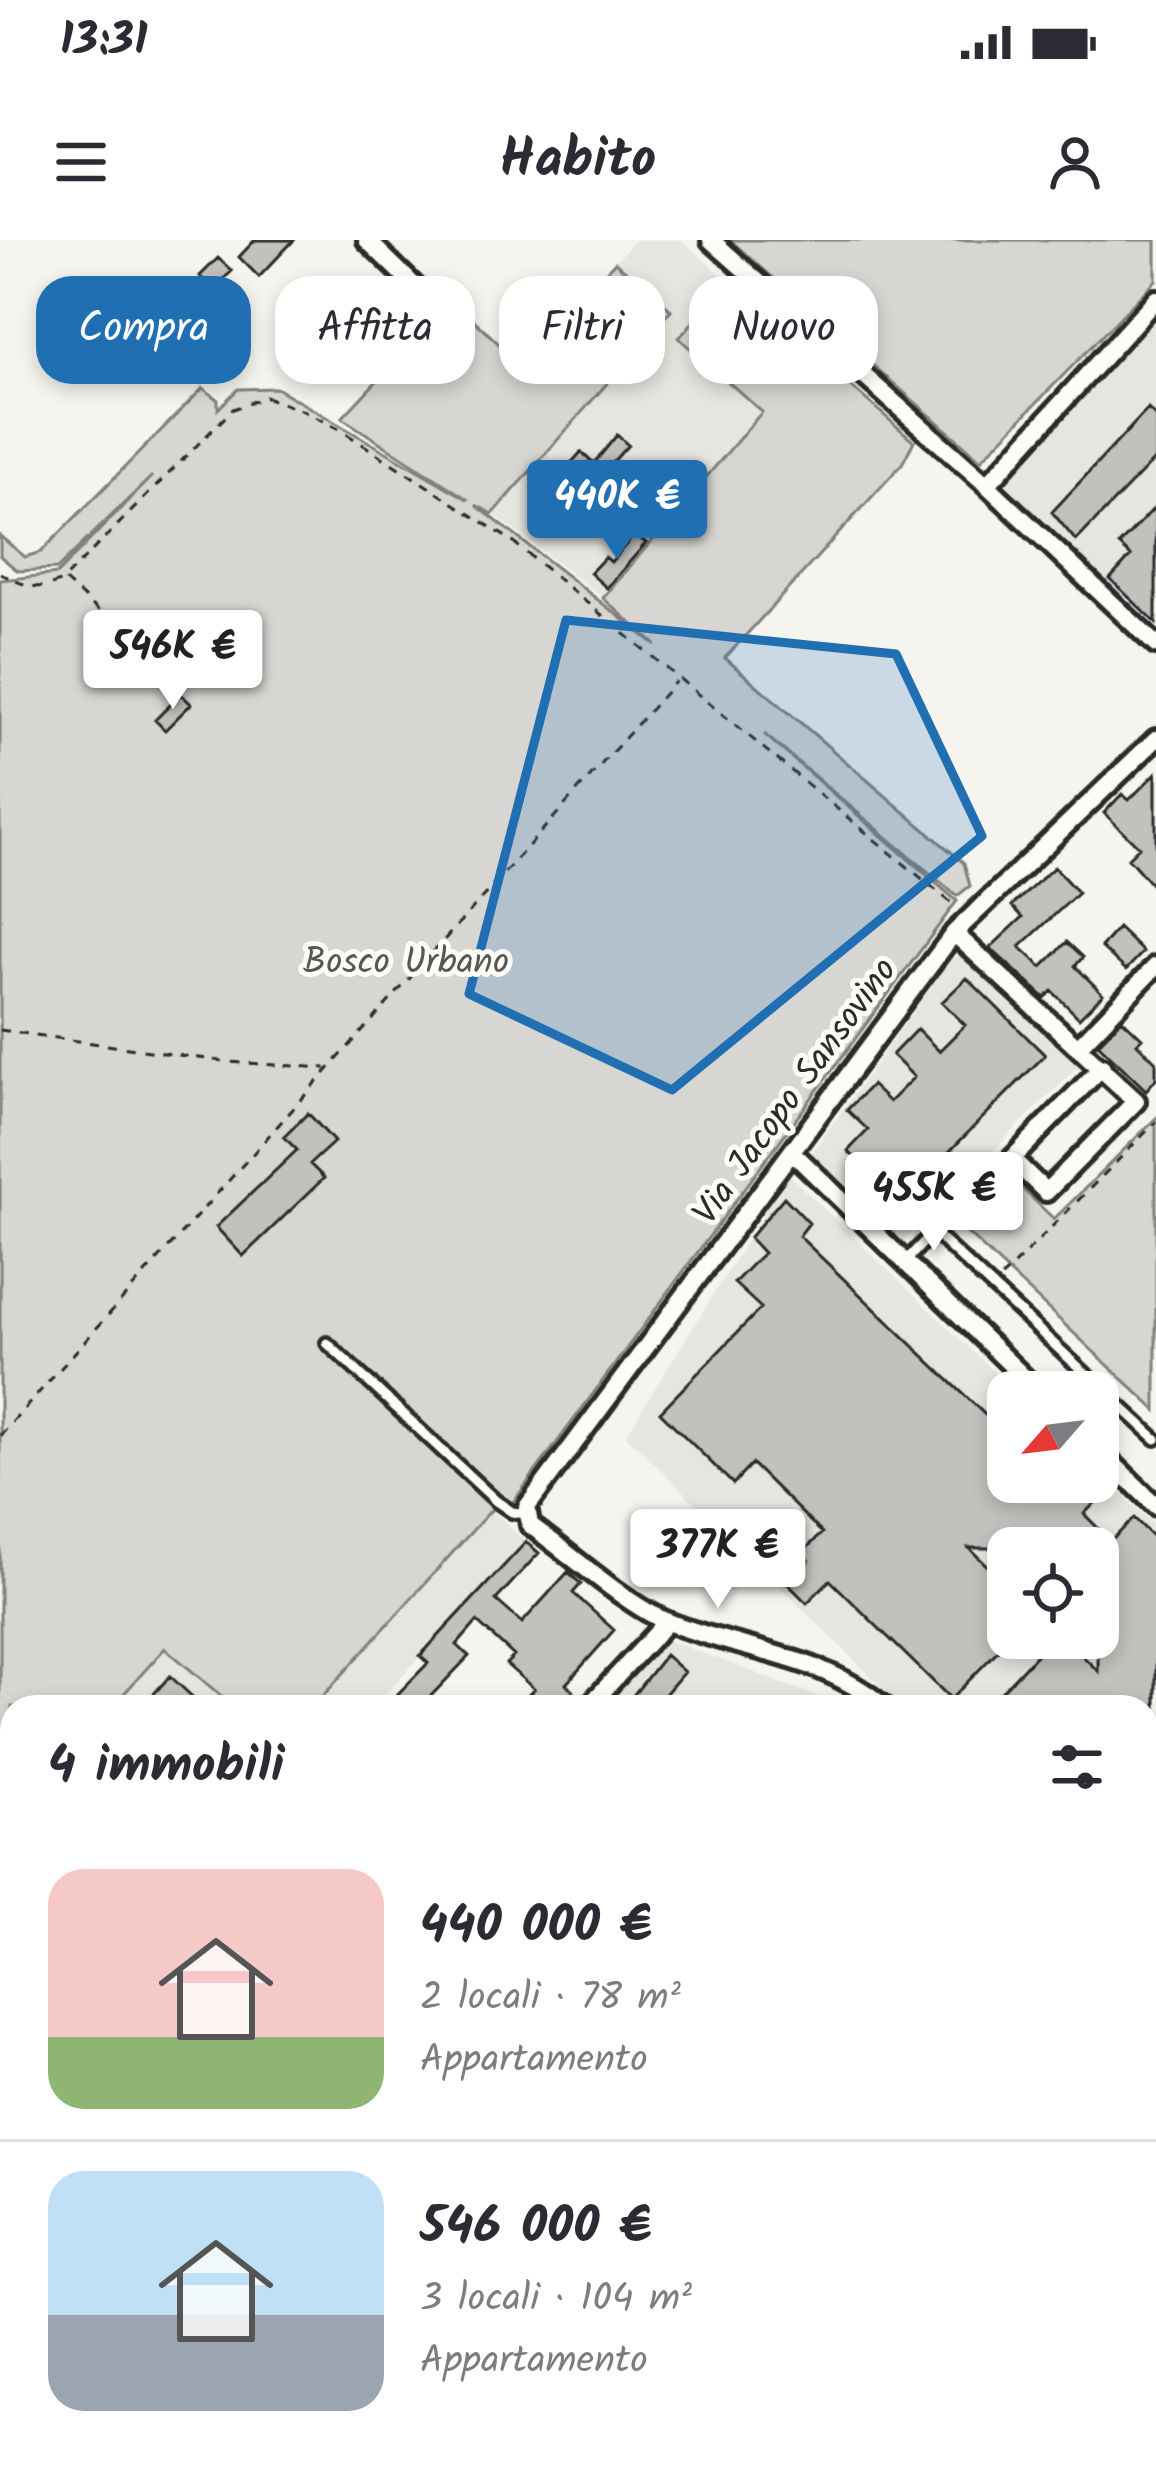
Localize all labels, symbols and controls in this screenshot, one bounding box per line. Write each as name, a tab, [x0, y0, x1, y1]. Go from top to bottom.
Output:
text: 13:31	[60, 6, 147, 78]
text: Habito	[500, 119, 656, 205]
icon: menu	[48, 129, 114, 195]
icon: person	[1042, 129, 1108, 195]
chip: Compra	[36, 276, 251, 384]
chip: Affitta	[275, 276, 475, 384]
chip: Filtri	[499, 276, 665, 384]
chip: Nuovo	[689, 276, 878, 384]
pin: 440K €	[519, 460, 715, 562]
text: 440K €	[554, 468, 680, 530]
pin: 546K €	[75, 610, 271, 712]
text: 546K €	[110, 618, 236, 680]
park label: Bosco Urbano	[303, 935, 509, 992]
street label: Via Jacopo Sansovino	[679, 946, 913, 1238]
pin: 455K €	[836, 1152, 1032, 1254]
text: 455K €	[872, 1160, 996, 1222]
north arrow	[987, 1371, 1119, 1503]
map controls	[987, 1371, 1119, 1659]
pin: 377K €	[620, 1509, 816, 1611]
text: 377K €	[657, 1517, 779, 1579]
button: locate	[987, 1527, 1119, 1659]
text: 4 immobili	[48, 1727, 285, 1808]
icon: filters	[1044, 1734, 1110, 1800]
text: 440 000 €	[420, 1887, 652, 1968]
icon: home	[144, 1917, 288, 2061]
text: 2 locali · 78 m²	[420, 1968, 681, 2030]
text: Appartamento	[420, 2030, 648, 2092]
text: 546 000 €	[420, 2188, 651, 2269]
icon: home	[144, 2219, 288, 2363]
text: 3 locali · 104 m²	[420, 2269, 692, 2331]
text: Appartamento	[420, 2331, 648, 2393]

